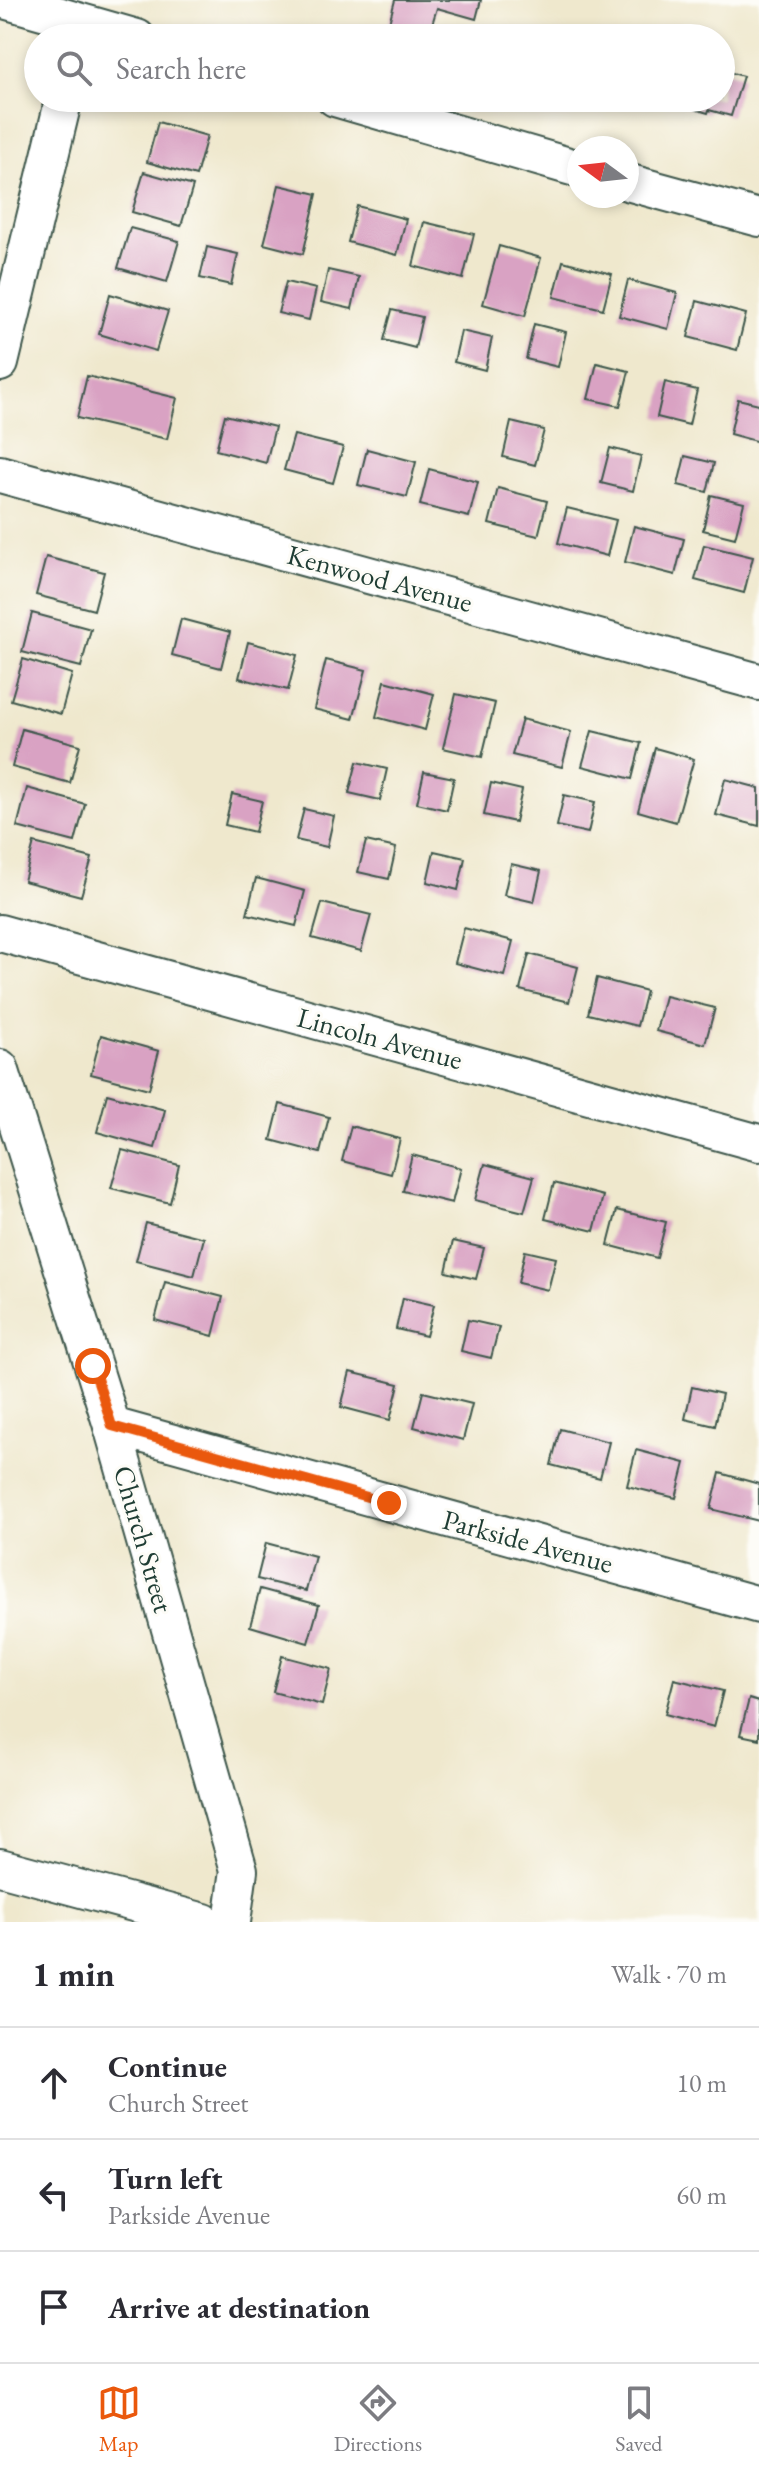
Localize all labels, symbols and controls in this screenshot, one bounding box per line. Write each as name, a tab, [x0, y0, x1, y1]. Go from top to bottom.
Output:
search box	[24, 24, 735, 112]
icon: search	[52, 46, 96, 90]
text: Search here	[116, 49, 246, 88]
north arrow	[567, 136, 639, 208]
street label: Kenwood Avenue	[283, 536, 477, 620]
street label: Lincoln Avenue	[293, 999, 467, 1077]
route start	[75, 1348, 111, 1384]
street label: Church Street	[106, 1461, 182, 1617]
route end	[371, 1485, 407, 1521]
street label: Parkside Avenue	[439, 1501, 617, 1581]
text: 1 min	[32, 1952, 115, 1996]
text: Walk · 70 m	[611, 1957, 727, 1991]
text: Continue	[108, 2047, 227, 2086]
icon: ahead	[32, 2061, 76, 2105]
text: 10 m	[677, 2066, 727, 2100]
text: Church Street	[108, 2086, 249, 2120]
text: Turn left	[108, 2159, 222, 2198]
icon: left	[32, 2173, 76, 2217]
text: 60 m	[677, 2178, 727, 2212]
text: Parkside Avenue	[108, 2198, 270, 2232]
icon: arrive	[32, 2285, 76, 2329]
text: Arrive at destination	[108, 2288, 370, 2327]
tab: Map	[97, 2381, 141, 2458]
tab: Directions	[334, 2381, 422, 2458]
tab: Saved	[615, 2381, 662, 2458]

